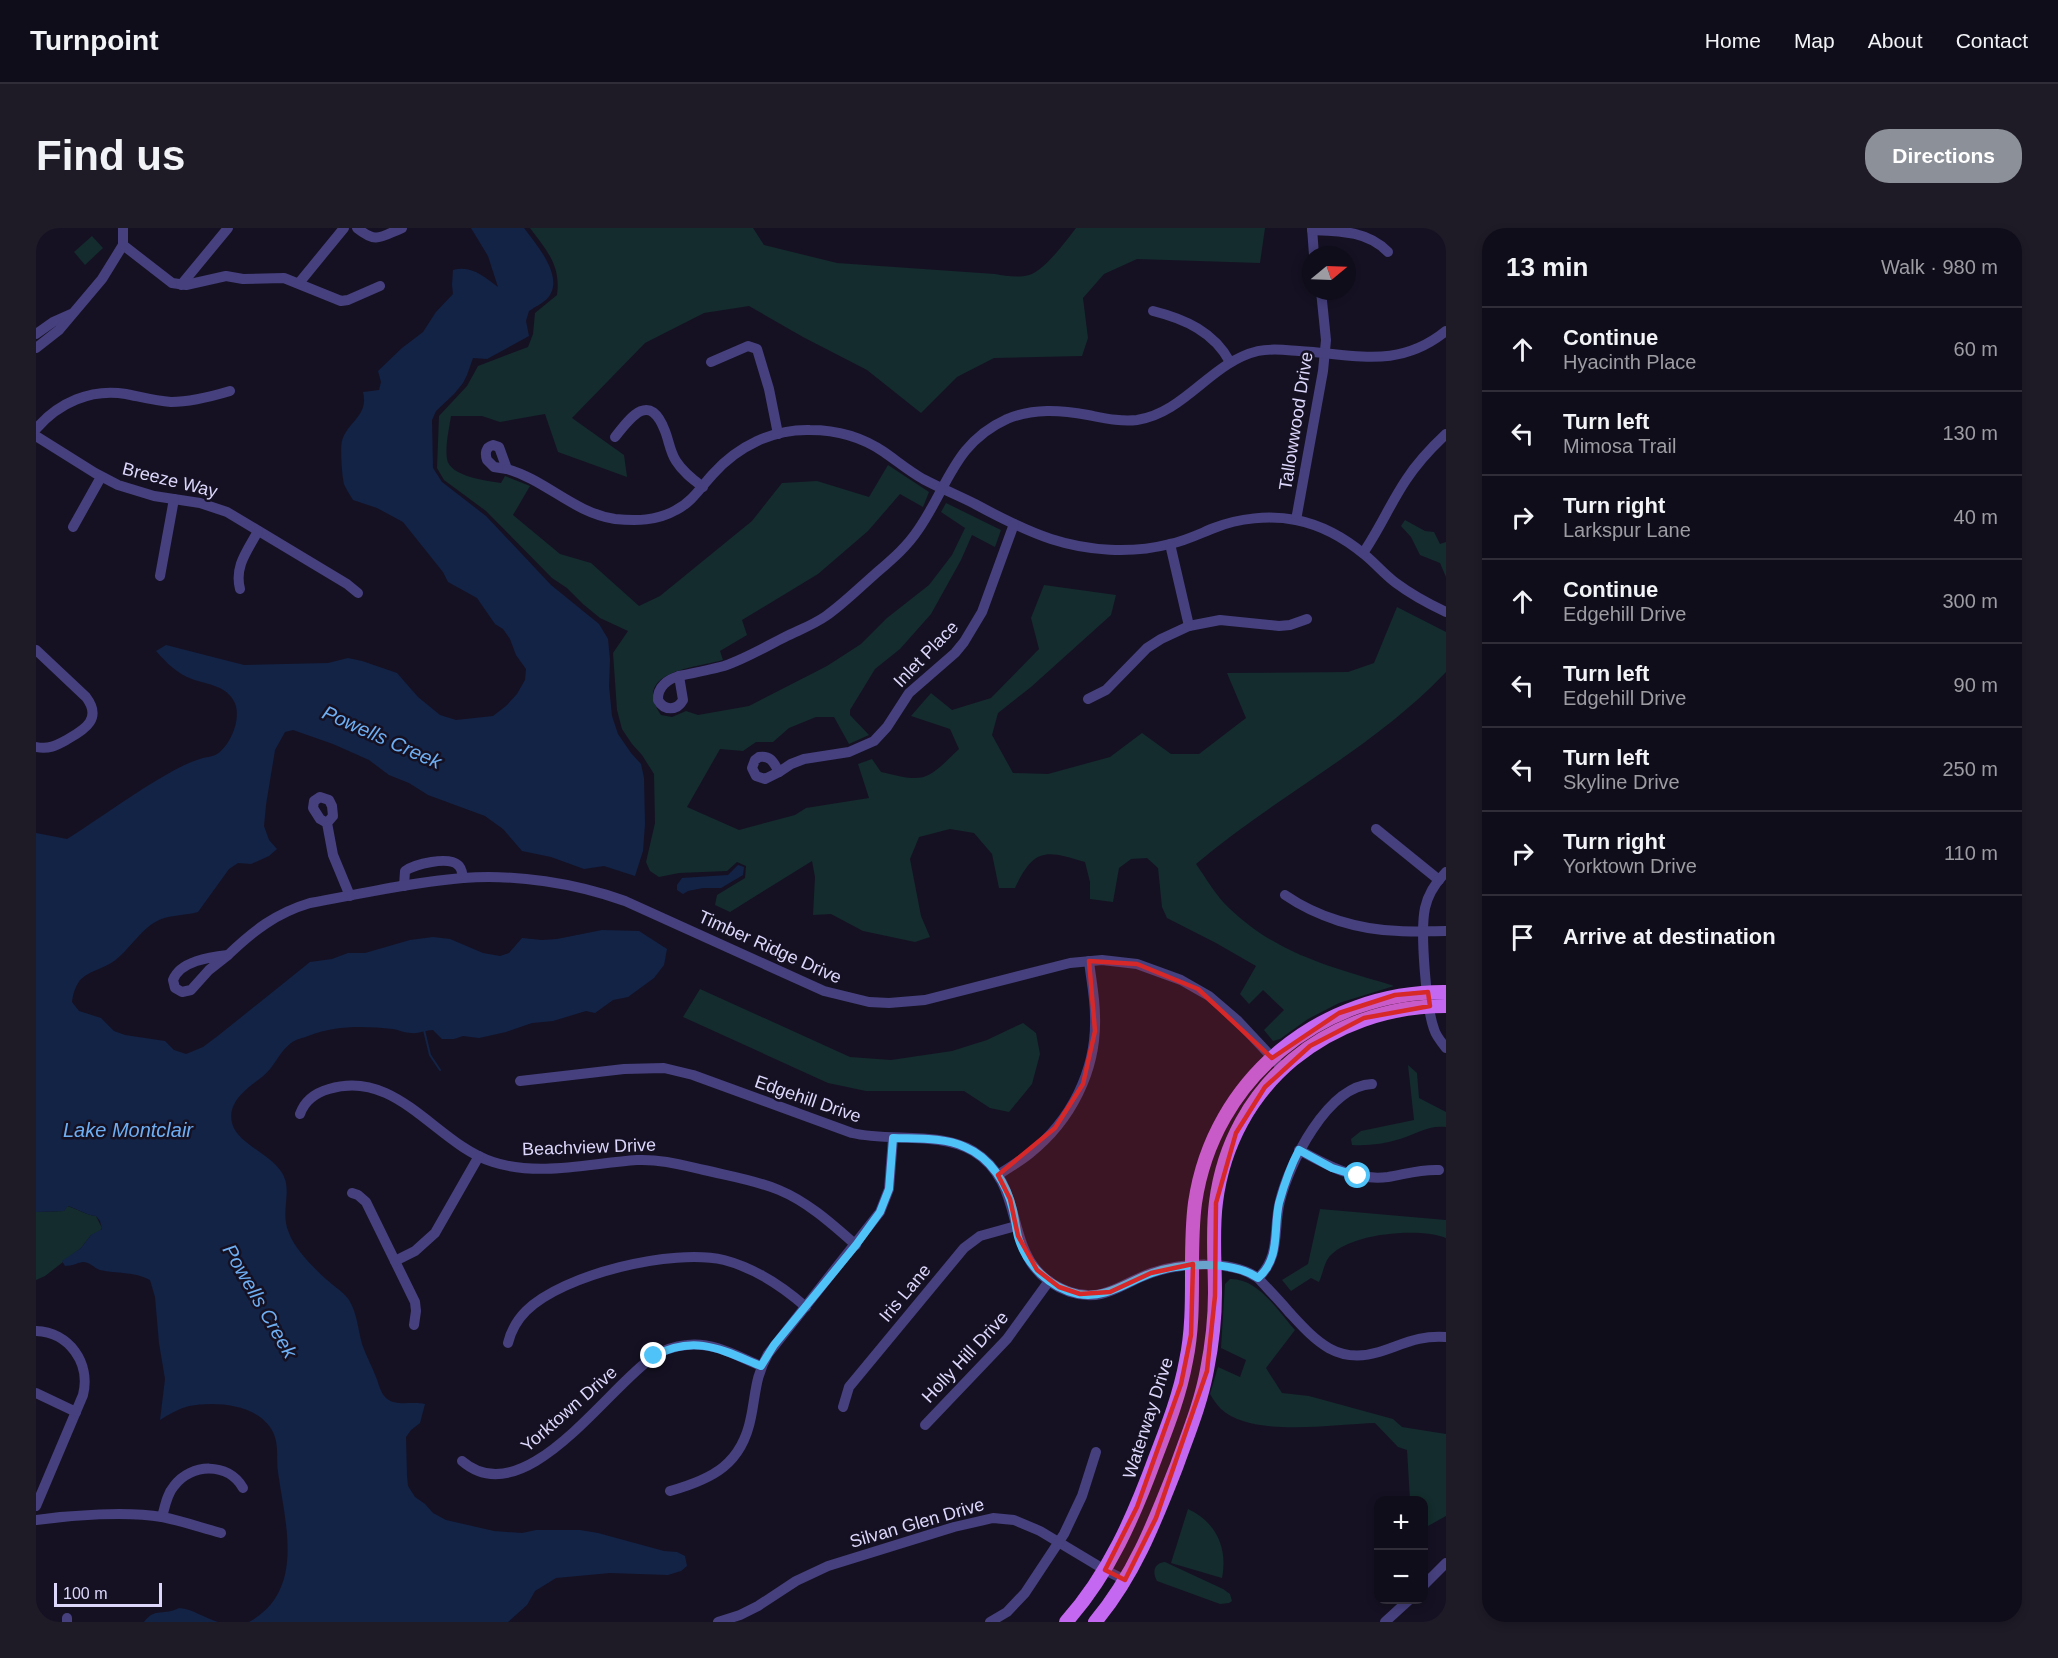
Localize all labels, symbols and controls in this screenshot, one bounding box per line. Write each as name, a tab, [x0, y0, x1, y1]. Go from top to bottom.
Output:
text: Turnpoint	[30, 25, 159, 56]
text: Home	[1705, 29, 1761, 52]
text: Map	[1794, 29, 1835, 52]
text: About	[1868, 29, 1923, 52]
text: Contact	[1956, 29, 2028, 52]
button: Directions	[1865, 129, 2022, 183]
text: Find us	[36, 132, 185, 179]
north arrow	[1302, 246, 1356, 300]
text: 13 min	[1506, 252, 1588, 282]
text: Walk · 980 m	[1881, 256, 1998, 278]
text: Continue	[1563, 325, 1658, 350]
icon: ahead	[1506, 333, 1539, 366]
text: 60 m	[1954, 338, 1998, 360]
street label: Tallowwood Drive	[1275, 350, 1317, 492]
text: Hyacinth Place	[1563, 351, 1696, 373]
text: Turn left	[1563, 409, 1649, 434]
icon: left	[1506, 417, 1539, 450]
text: 130 m	[1942, 422, 1998, 444]
text: Mimosa Trail	[1563, 435, 1676, 457]
street label: Breeze Way	[120, 459, 220, 501]
text: Turn right	[1563, 493, 1665, 518]
icon: right	[1506, 501, 1539, 534]
text: 40 m	[1954, 506, 1998, 528]
text: Larkspur Lane	[1563, 519, 1691, 541]
text: Continue	[1563, 577, 1658, 602]
icon: ahead	[1506, 585, 1539, 618]
text: 300 m	[1942, 590, 1998, 612]
text: Edgehill Drive	[1563, 603, 1686, 625]
street label: Inlet Place	[890, 617, 962, 691]
text: Turn left	[1563, 661, 1649, 686]
icon: left	[1506, 669, 1539, 702]
text: 90 m	[1954, 674, 1998, 696]
text: Edgehill Drive	[1563, 687, 1686, 709]
water label: Powells Creek	[319, 701, 446, 773]
text: Turn left	[1563, 745, 1649, 770]
icon: left	[1506, 753, 1539, 786]
text: 250 m	[1942, 758, 1998, 780]
text: Skyline Drive	[1563, 771, 1680, 793]
text: Turn right	[1563, 829, 1665, 854]
icon: right	[1506, 837, 1539, 870]
text: 110 m	[1944, 842, 1998, 864]
text: Yorktown Drive	[1563, 855, 1697, 877]
street label: Timber Ridge Drive	[695, 906, 845, 988]
icon: arrive	[1506, 921, 1539, 954]
text: Arrive at destination	[1563, 924, 1776, 949]
street label: Edgehill Drive	[752, 1071, 864, 1127]
water label: Lake Montclair	[63, 1119, 194, 1141]
street label: Beachview Drive	[522, 1135, 656, 1159]
route start	[1344, 1162, 1370, 1188]
water label: Powells Creek	[219, 1240, 302, 1363]
street label: Iris Lane	[875, 1260, 935, 1326]
street label: Holly Hill Drive	[918, 1307, 1012, 1407]
route end	[640, 1342, 666, 1368]
street label: Waterway Drive	[1119, 1355, 1177, 1481]
street label: Yorktown Drive	[517, 1362, 621, 1456]
street label: Silvan Glen Drive	[847, 1494, 987, 1552]
map controls	[1374, 1496, 1428, 1604]
button: +	[1374, 1496, 1428, 1550]
button: −	[1374, 1550, 1428, 1604]
scale bar	[54, 1580, 162, 1608]
text: 100 m	[63, 1585, 107, 1602]

